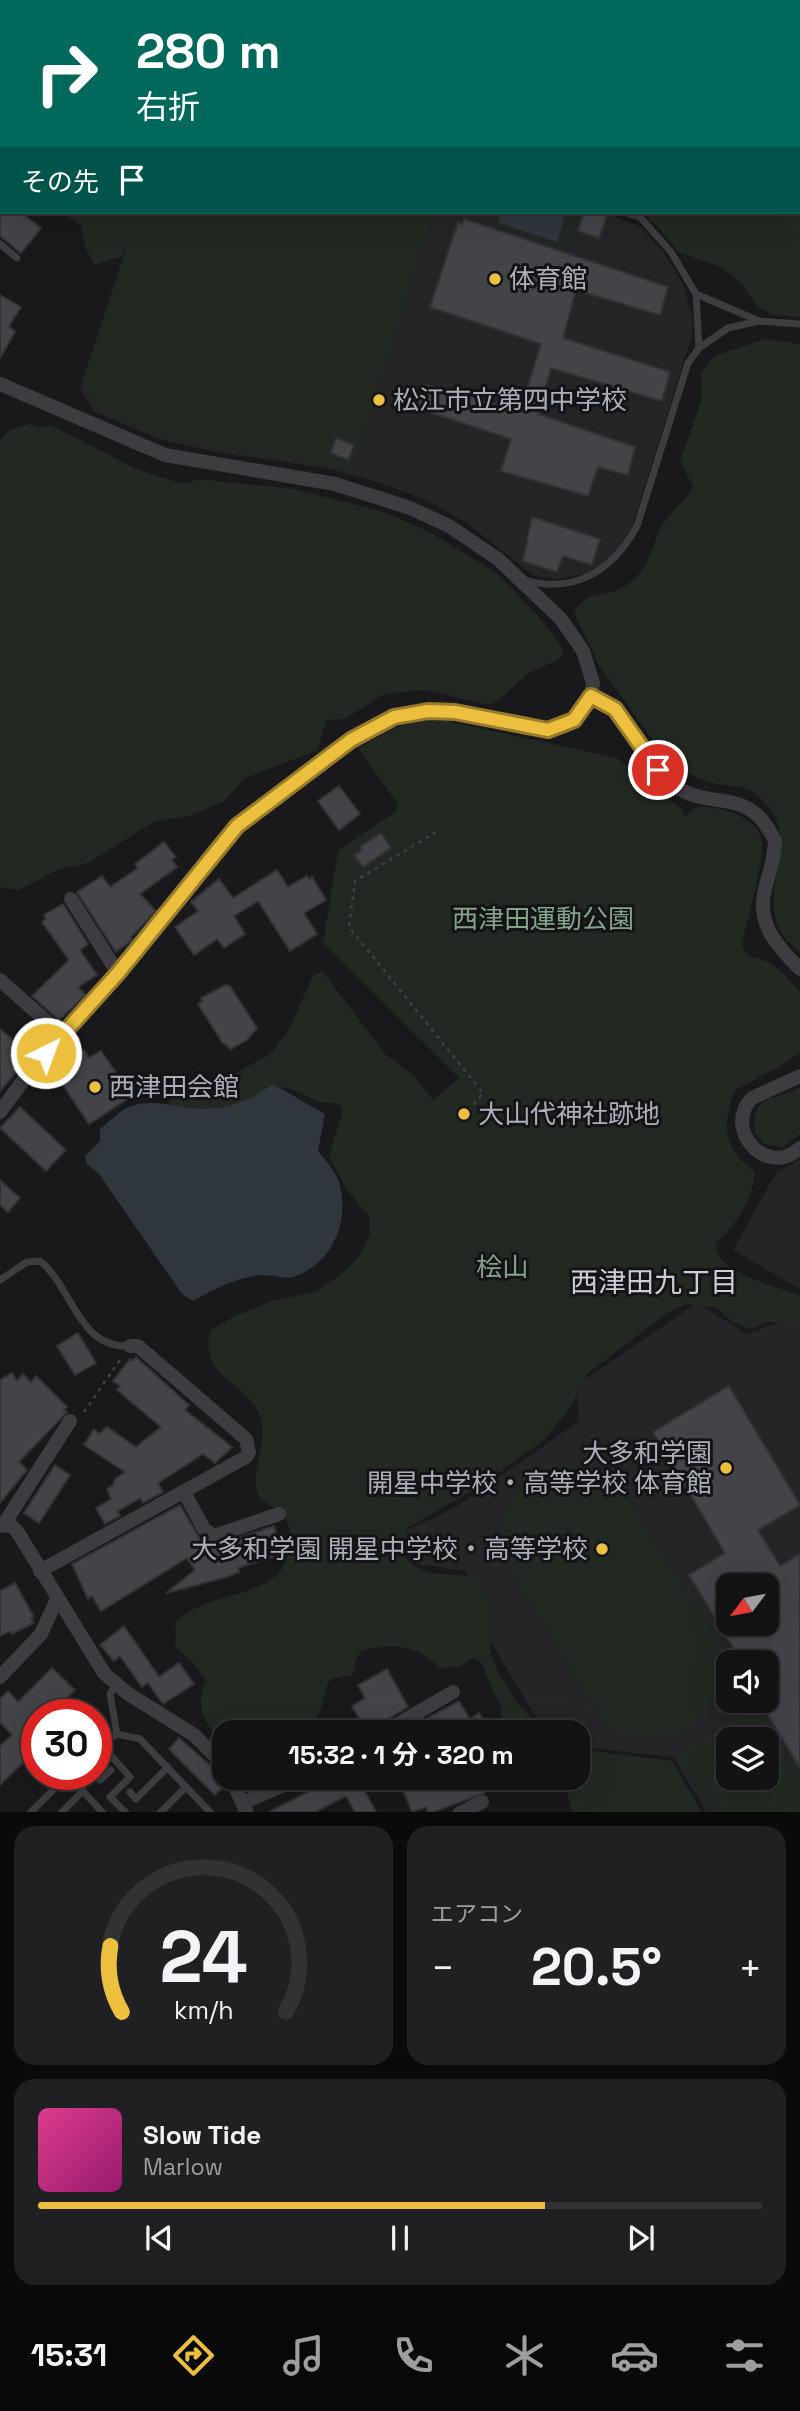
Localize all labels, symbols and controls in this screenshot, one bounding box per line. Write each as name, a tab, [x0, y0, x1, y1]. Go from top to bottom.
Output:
text: 280 m	[136, 20, 281, 82]
icon: right	[21, 28, 112, 119]
text: 右折	[136, 87, 200, 127]
icon: arrive	[113, 161, 151, 199]
text: その先	[21, 165, 99, 199]
place label: 体育館	[509, 262, 587, 296]
marker: 体育館	[487, 271, 503, 287]
place label: 松江市立第四中学校	[393, 383, 627, 417]
marker: 松江市立第四中学校	[371, 392, 387, 408]
pin	[628, 740, 688, 800]
icon: arrive	[639, 751, 677, 789]
park label: 西津田運動公園	[452, 902, 634, 936]
position arrow	[9, 1016, 83, 1090]
place label: 西津田会館	[109, 1070, 239, 1104]
marker: 西津田会館	[87, 1079, 103, 1095]
place label: 大山代神社跡地	[478, 1097, 660, 1131]
marker: 大山代神社跡地	[456, 1106, 472, 1122]
park label: 桧山	[476, 1250, 528, 1284]
district label: 西津田九丁目	[570, 1264, 738, 1300]
place label: 大多和学園 開星中学校・高等学校 体育館	[367, 1436, 712, 1500]
marker: 大多和学園 開星中学校・高等学校 体育館	[718, 1460, 734, 1476]
place label: 大多和学園 開星中学校・高等学校	[191, 1532, 588, 1566]
marker: 大多和学園 開星中学校・高等学校	[594, 1541, 610, 1557]
north arrow	[716, 1573, 779, 1636]
map controls	[716, 1573, 779, 1790]
button: sound	[716, 1650, 779, 1713]
speed limit sign: 30	[21, 1699, 112, 1790]
button: layers	[716, 1727, 779, 1790]
text: 15:32 · 1 分 · 320 m	[288, 1738, 514, 1772]
text: エアコン	[431, 1899, 523, 1929]
text: 24	[159, 1910, 248, 2003]
text: 20.5°	[531, 1934, 662, 2000]
text: −	[431, 1944, 455, 1992]
text: +	[738, 1944, 762, 1992]
text: km/h	[174, 1993, 233, 2025]
text: Slow Tide	[143, 2118, 261, 2152]
text: Marlow	[143, 2152, 223, 2182]
icon: previous	[140, 2219, 178, 2257]
icon: pause	[381, 2219, 419, 2257]
icon: next	[622, 2219, 660, 2257]
icon: directions	[169, 2331, 218, 2380]
icon: music	[279, 2331, 328, 2380]
icon: phone	[389, 2331, 438, 2380]
icon: climate	[500, 2331, 549, 2380]
icon: car	[610, 2331, 659, 2380]
icon: filters	[720, 2331, 769, 2380]
text: 15:31	[31, 2335, 107, 2375]

